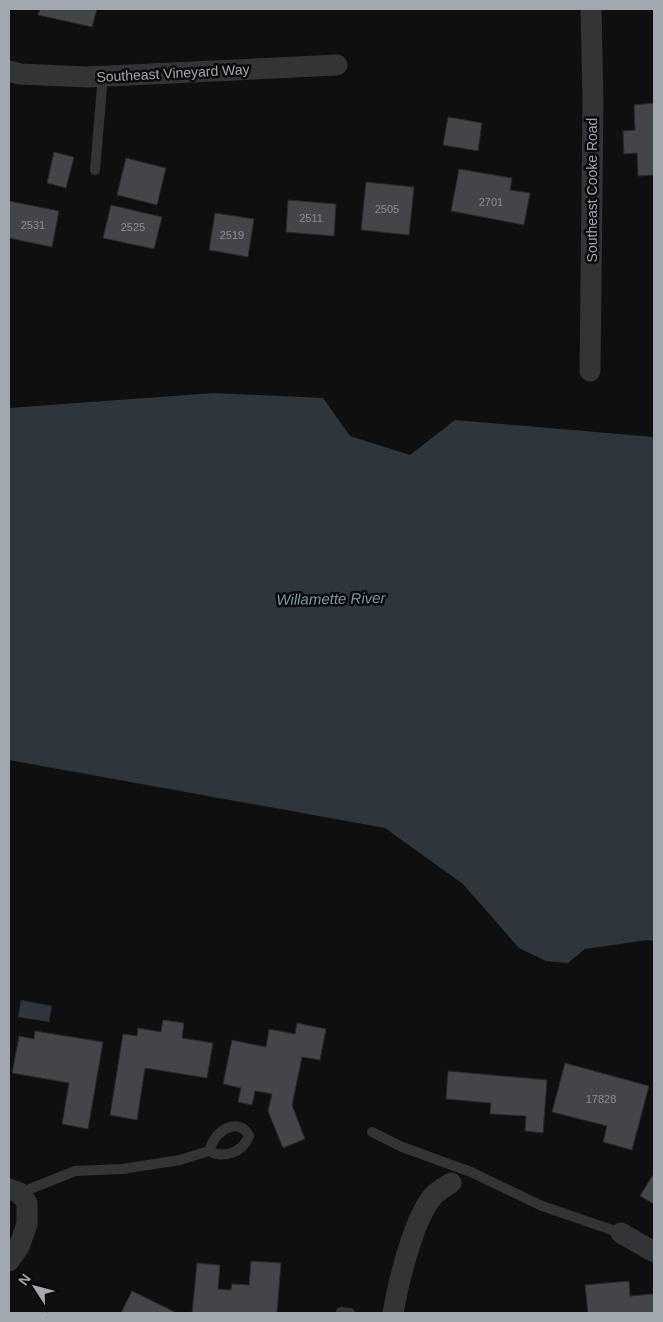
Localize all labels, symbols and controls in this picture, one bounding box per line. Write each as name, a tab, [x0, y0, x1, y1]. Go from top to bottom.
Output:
street label: Southeast Vineyard Way	[96, 61, 250, 85]
street label: Southeast Cooke Road	[584, 118, 600, 262]
house number: 2701	[479, 196, 503, 208]
house number: 2505	[375, 203, 399, 215]
house number: 2511	[299, 212, 323, 224]
house number: 2531	[21, 219, 45, 231]
house number: 2525	[121, 221, 145, 233]
house number: 2519	[220, 229, 244, 241]
water label: Willamette River	[276, 589, 387, 608]
house number: 17828	[586, 1093, 616, 1105]
north arrow	[10, 1262, 60, 1312]
text: N	[15, 1271, 34, 1288]

